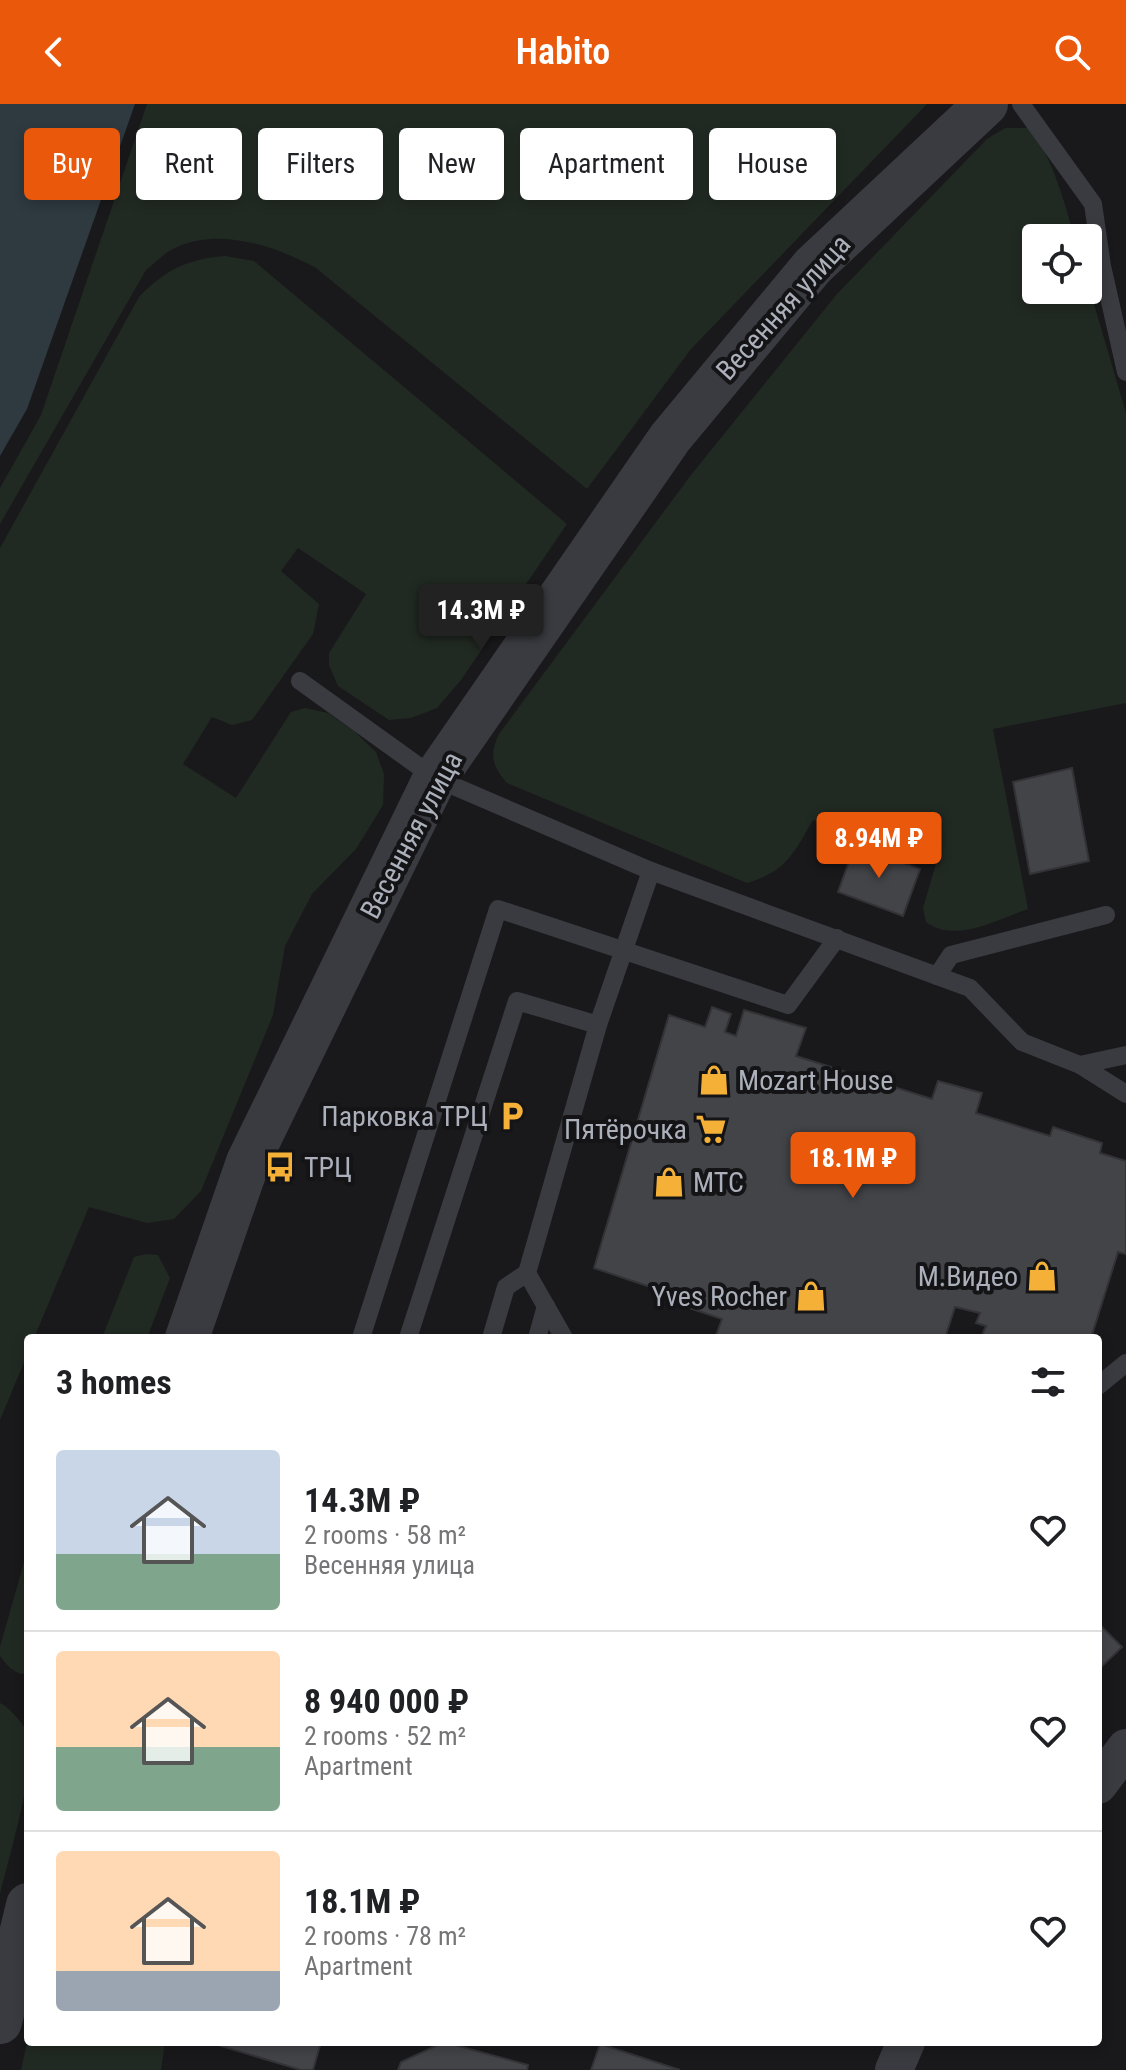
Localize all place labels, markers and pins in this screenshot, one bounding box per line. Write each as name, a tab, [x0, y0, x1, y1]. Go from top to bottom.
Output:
pin: 14.3M ₽	[407, 584, 555, 652]
pin: 8.94M ₽	[805, 812, 953, 880]
shop icon: Mozart House	[697, 1063, 731, 1097]
place label: Mozart House	[738, 1064, 893, 1097]
parking icon: Парковка ТРЦ	[495, 1099, 529, 1133]
place label: Парковка ТРЦ	[321, 1100, 488, 1133]
supermarket icon: Пятёрочка	[694, 1112, 728, 1146]
place label: Пятёрочка	[564, 1113, 687, 1146]
pin: 18.1M ₽	[779, 1132, 927, 1200]
bus stop icon: ТРЦ	[263, 1150, 297, 1184]
place label: ТРЦ	[304, 1151, 352, 1184]
shop icon: МТС	[652, 1165, 686, 1199]
place label: МТС	[693, 1166, 744, 1199]
shop icon: М.Видео	[1025, 1259, 1059, 1293]
place label: М.Видео	[918, 1260, 1018, 1293]
shop icon: Yves Rocher	[794, 1279, 828, 1313]
place label: Yves Rocher	[651, 1280, 787, 1313]

